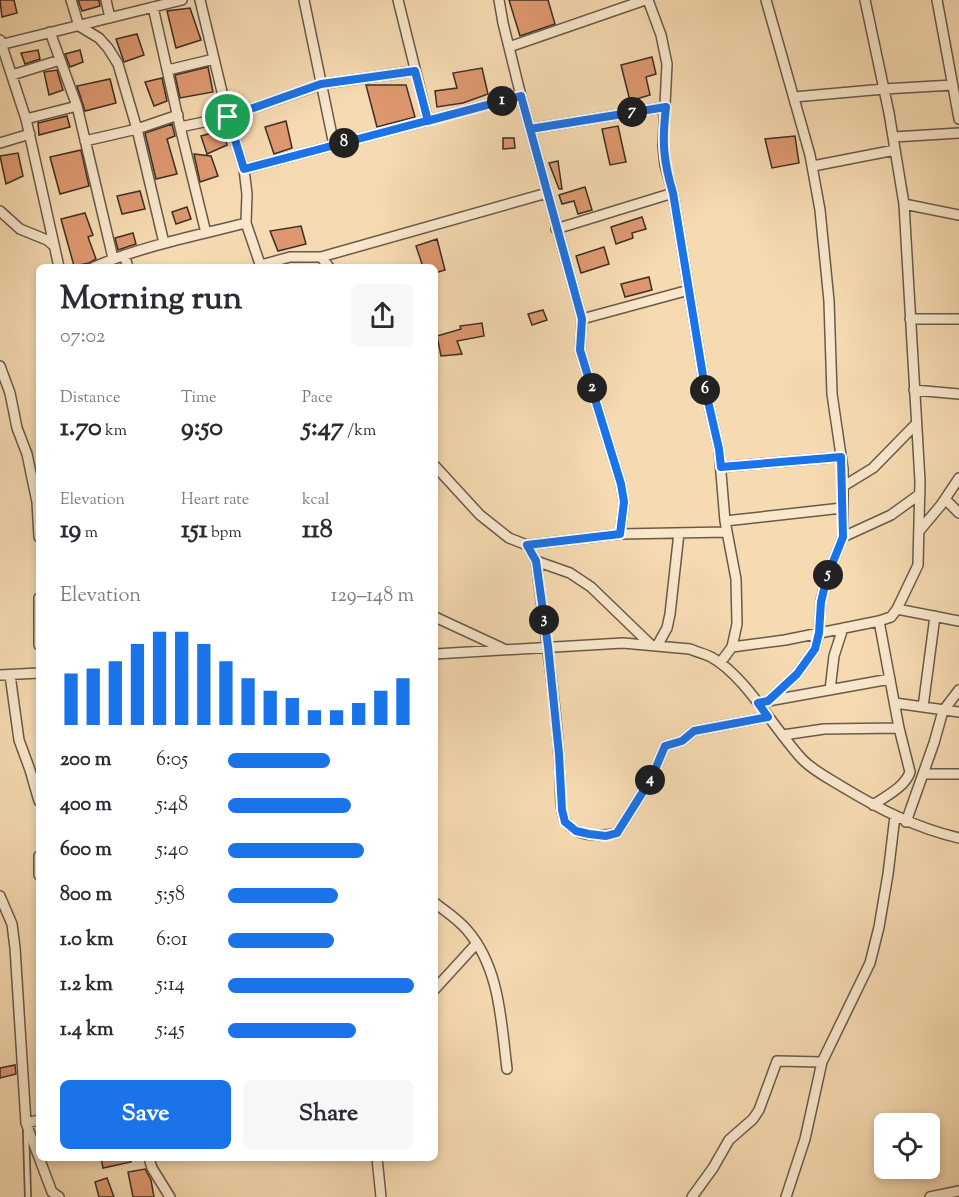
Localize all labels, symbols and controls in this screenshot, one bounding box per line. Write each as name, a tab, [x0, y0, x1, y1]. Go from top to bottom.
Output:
pin: 1	[487, 86, 517, 116]
text: 1	[499, 89, 505, 112]
pin	[202, 91, 253, 142]
pin: 7	[617, 97, 647, 127]
icon: arrive	[211, 100, 244, 133]
text: 7	[628, 100, 636, 123]
pin: 8	[329, 128, 359, 158]
text: 8	[340, 131, 348, 154]
text: Morning run	[60, 276, 242, 324]
button: share	[351, 284, 414, 347]
text: 07:02	[60, 323, 105, 352]
pin: 2	[577, 373, 607, 403]
pin: 6	[690, 375, 720, 405]
text: 2	[588, 376, 596, 399]
text: 6	[701, 378, 709, 401]
text: Distance	[60, 387, 120, 410]
text: Time	[181, 387, 217, 410]
text: Pace	[302, 387, 333, 410]
text: 1.70	[60, 410, 102, 447]
text: 9:50	[181, 410, 223, 447]
text: 5:47	[302, 410, 344, 447]
text: km	[102, 420, 127, 443]
text: /km	[344, 420, 376, 443]
text: Elevation	[60, 489, 125, 512]
text: Heart rate	[181, 489, 249, 512]
text: kcal	[302, 489, 330, 512]
text: 19	[60, 512, 81, 549]
text: 151	[181, 512, 208, 549]
text: 118	[302, 512, 333, 549]
text: m	[81, 522, 98, 545]
text: bpm	[208, 522, 242, 545]
pin: 5	[813, 560, 843, 590]
text: 5	[825, 563, 831, 586]
text: Elevation	[60, 582, 141, 611]
text: 129–148 m	[331, 582, 414, 611]
pin: 3	[529, 605, 559, 635]
text: 3	[541, 608, 547, 631]
text: 200 m	[60, 746, 111, 775]
text: 6:05	[156, 746, 188, 775]
pin: 4	[635, 765, 665, 795]
text: 4	[646, 768, 654, 791]
text: 400 m	[60, 791, 112, 820]
text: 5:48	[156, 791, 188, 820]
text: 600 m	[60, 836, 112, 865]
text: 5:40	[156, 836, 189, 865]
text: 800 m	[60, 881, 112, 910]
text: 5:58	[156, 881, 185, 910]
text: 1.0 km	[60, 926, 114, 955]
text: 6:01	[156, 926, 188, 955]
text: 1.2 km	[60, 971, 113, 1000]
text: 5:14	[156, 971, 185, 1000]
text: 1.4 km	[60, 1016, 114, 1045]
text: 5:45	[156, 1016, 185, 1045]
button: Save	[60, 1080, 231, 1149]
button: Share	[243, 1080, 414, 1149]
map controls	[874, 1113, 940, 1179]
button: locate	[874, 1113, 940, 1179]

